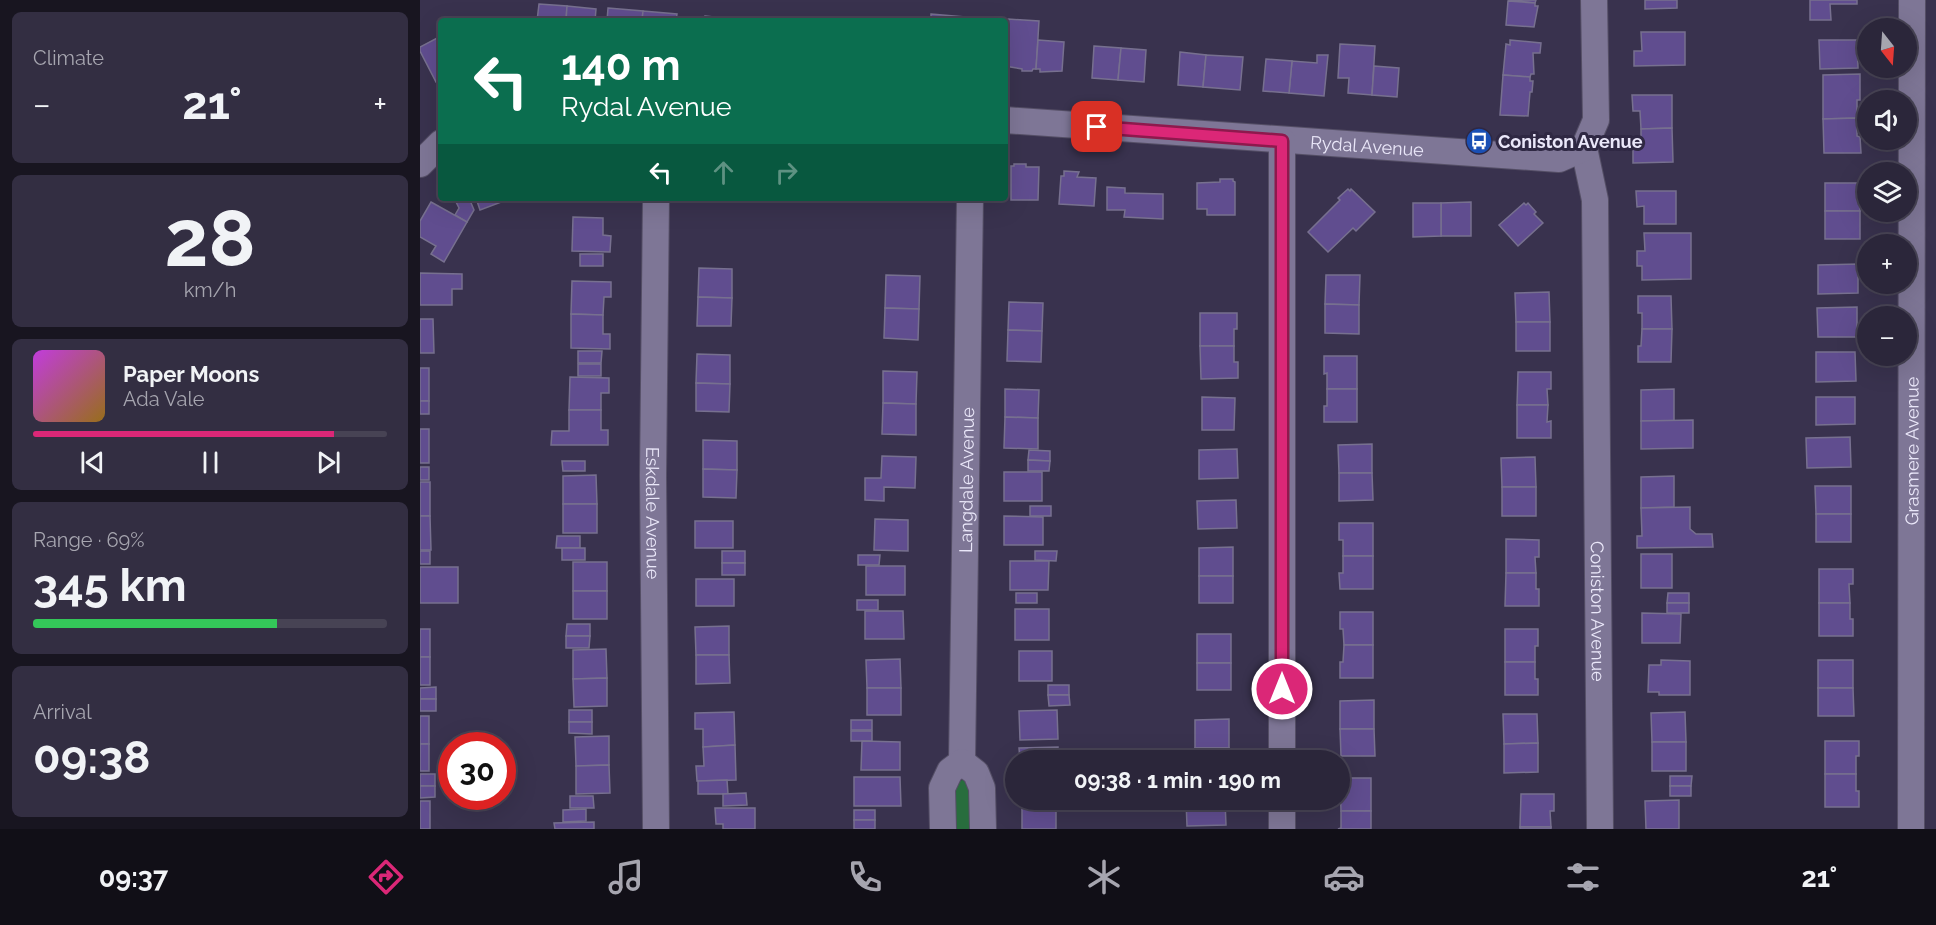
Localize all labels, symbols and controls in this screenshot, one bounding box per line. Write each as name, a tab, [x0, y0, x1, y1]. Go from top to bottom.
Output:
north arrow	[1857, 18, 1917, 78]
map controls	[1857, 18, 1917, 366]
text: 140 m	[561, 41, 681, 90]
icon: left	[462, 42, 540, 120]
text: Climate	[33, 46, 104, 70]
text: 21°	[182, 77, 242, 130]
text: −	[33, 85, 51, 124]
text: +	[373, 85, 387, 124]
button: sound	[1857, 90, 1917, 150]
text: Rydal Avenue	[561, 91, 732, 122]
pin	[1071, 101, 1122, 152]
icon: arrive	[1080, 110, 1113, 143]
bus stop icon: Coniston Avenue	[1464, 126, 1494, 156]
street label: Rydal Avenue	[1310, 131, 1425, 160]
place label: Coniston Avenue	[1498, 131, 1643, 152]
icon: left	[644, 156, 677, 189]
icon: ahead	[707, 156, 740, 189]
icon: right	[770, 156, 803, 189]
button: layers	[1857, 162, 1917, 222]
text: 28	[164, 193, 256, 284]
button: +	[1857, 234, 1917, 294]
text: km/h	[184, 278, 236, 302]
button: −	[1857, 306, 1917, 366]
text: Paper Moons	[123, 361, 259, 387]
street label: Grasmere Avenue	[1901, 376, 1922, 525]
text: Ada Vale	[123, 387, 205, 411]
street label: Langdale Avenue	[954, 407, 978, 553]
icon: previous	[76, 446, 109, 479]
icon: pause	[194, 446, 227, 479]
icon: next	[312, 446, 345, 479]
street label: Eskdale Avenue	[642, 447, 664, 580]
text: Range · 69%	[33, 528, 145, 552]
street label: Coniston Avenue	[1587, 541, 1609, 682]
text: 345 km	[33, 559, 187, 612]
position arrow	[1250, 657, 1314, 721]
text: Arrival	[33, 700, 92, 724]
text: 09:38	[33, 731, 151, 784]
speed limit sign: 30	[438, 732, 516, 810]
text: 09:38 · 1 min · 190 m	[1074, 767, 1281, 793]
icon: directions	[365, 856, 407, 898]
icon: music	[605, 856, 647, 898]
icon: phone	[844, 856, 886, 898]
icon: climate	[1083, 856, 1125, 898]
icon: car	[1323, 856, 1365, 898]
icon: filters	[1562, 856, 1604, 898]
text: 09:37	[99, 862, 168, 893]
text: 21°	[1802, 862, 1837, 893]

